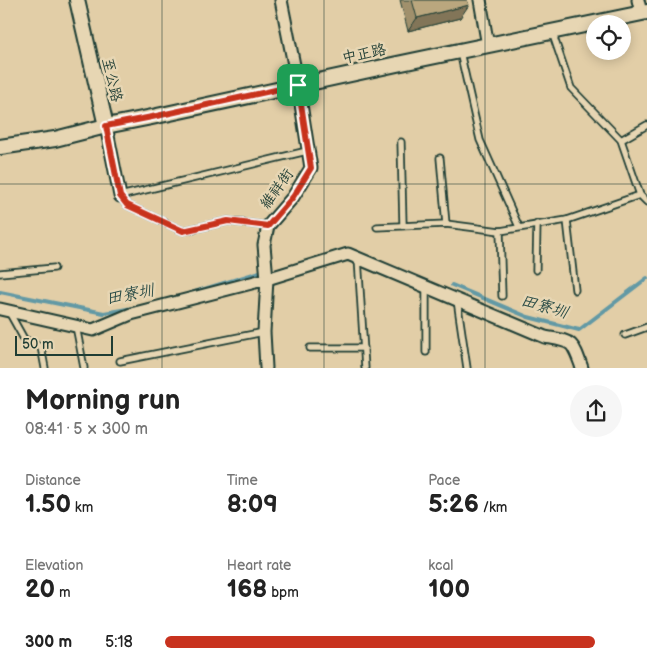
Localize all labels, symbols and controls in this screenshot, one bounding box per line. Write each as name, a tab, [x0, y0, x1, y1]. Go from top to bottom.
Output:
map controls	[586, 15, 631, 60]
button: locate	[586, 15, 631, 60]
street label: 中正路	[340, 40, 388, 68]
street label: 至公路	[98, 56, 126, 104]
pin	[277, 64, 319, 106]
icon: arrive	[284, 71, 312, 99]
street label: 維祥街	[256, 165, 298, 213]
water label: 田寮圳	[105, 281, 157, 309]
water label: 田寮圳	[518, 291, 572, 323]
scale bar	[15, 332, 112, 356]
text: 50 m	[22, 336, 54, 353]
text: Morning run	[25, 384, 180, 417]
button: share	[570, 385, 622, 437]
text: 08:41 · 5 × 300 m	[25, 420, 148, 439]
text: Distance	[25, 472, 81, 489]
text: Time	[227, 472, 258, 489]
text: Pace	[428, 472, 460, 489]
text: 1.50	[25, 489, 71, 520]
text: 8:09	[227, 489, 278, 520]
text: 5:26	[428, 489, 479, 520]
text: km	[71, 499, 93, 516]
text: /km	[479, 499, 507, 516]
text: Elevation	[25, 557, 83, 574]
text: Heart rate	[227, 557, 291, 574]
text: kcal	[428, 557, 453, 574]
text: 20	[25, 574, 55, 605]
text: 168	[227, 574, 267, 605]
text: 100	[428, 574, 470, 605]
text: m	[55, 584, 70, 601]
text: bpm	[267, 584, 299, 601]
text: 300 m	[25, 633, 72, 652]
text: 5:18	[105, 633, 133, 652]

